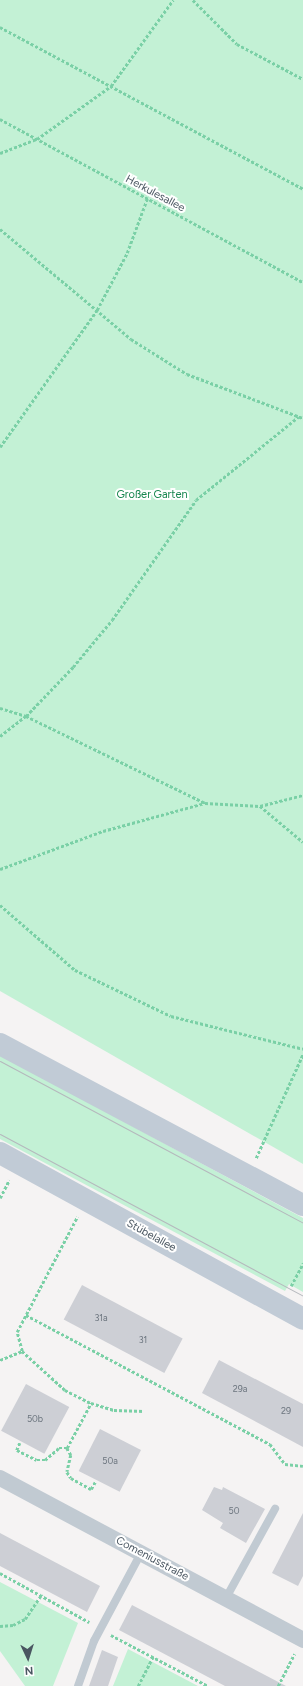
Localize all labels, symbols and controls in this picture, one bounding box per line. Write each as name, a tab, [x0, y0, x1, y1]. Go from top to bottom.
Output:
street label: Herkulesallee	[123, 173, 187, 215]
park label: Großer Garten	[116, 488, 188, 502]
street label: Stübelallee	[124, 1217, 178, 1255]
house number: 31a	[94, 1313, 108, 1323]
house number: 31	[139, 1335, 147, 1345]
house number: 29a	[233, 1384, 247, 1394]
house number: 29	[281, 1406, 291, 1416]
house number: 50b	[27, 1414, 43, 1424]
house number: 50a	[102, 1456, 118, 1466]
house number: 50	[229, 1506, 239, 1516]
street label: Comeniusstraße	[113, 1534, 191, 1584]
north arrow	[8, 1638, 48, 1678]
text: N	[24, 1664, 34, 1677]

